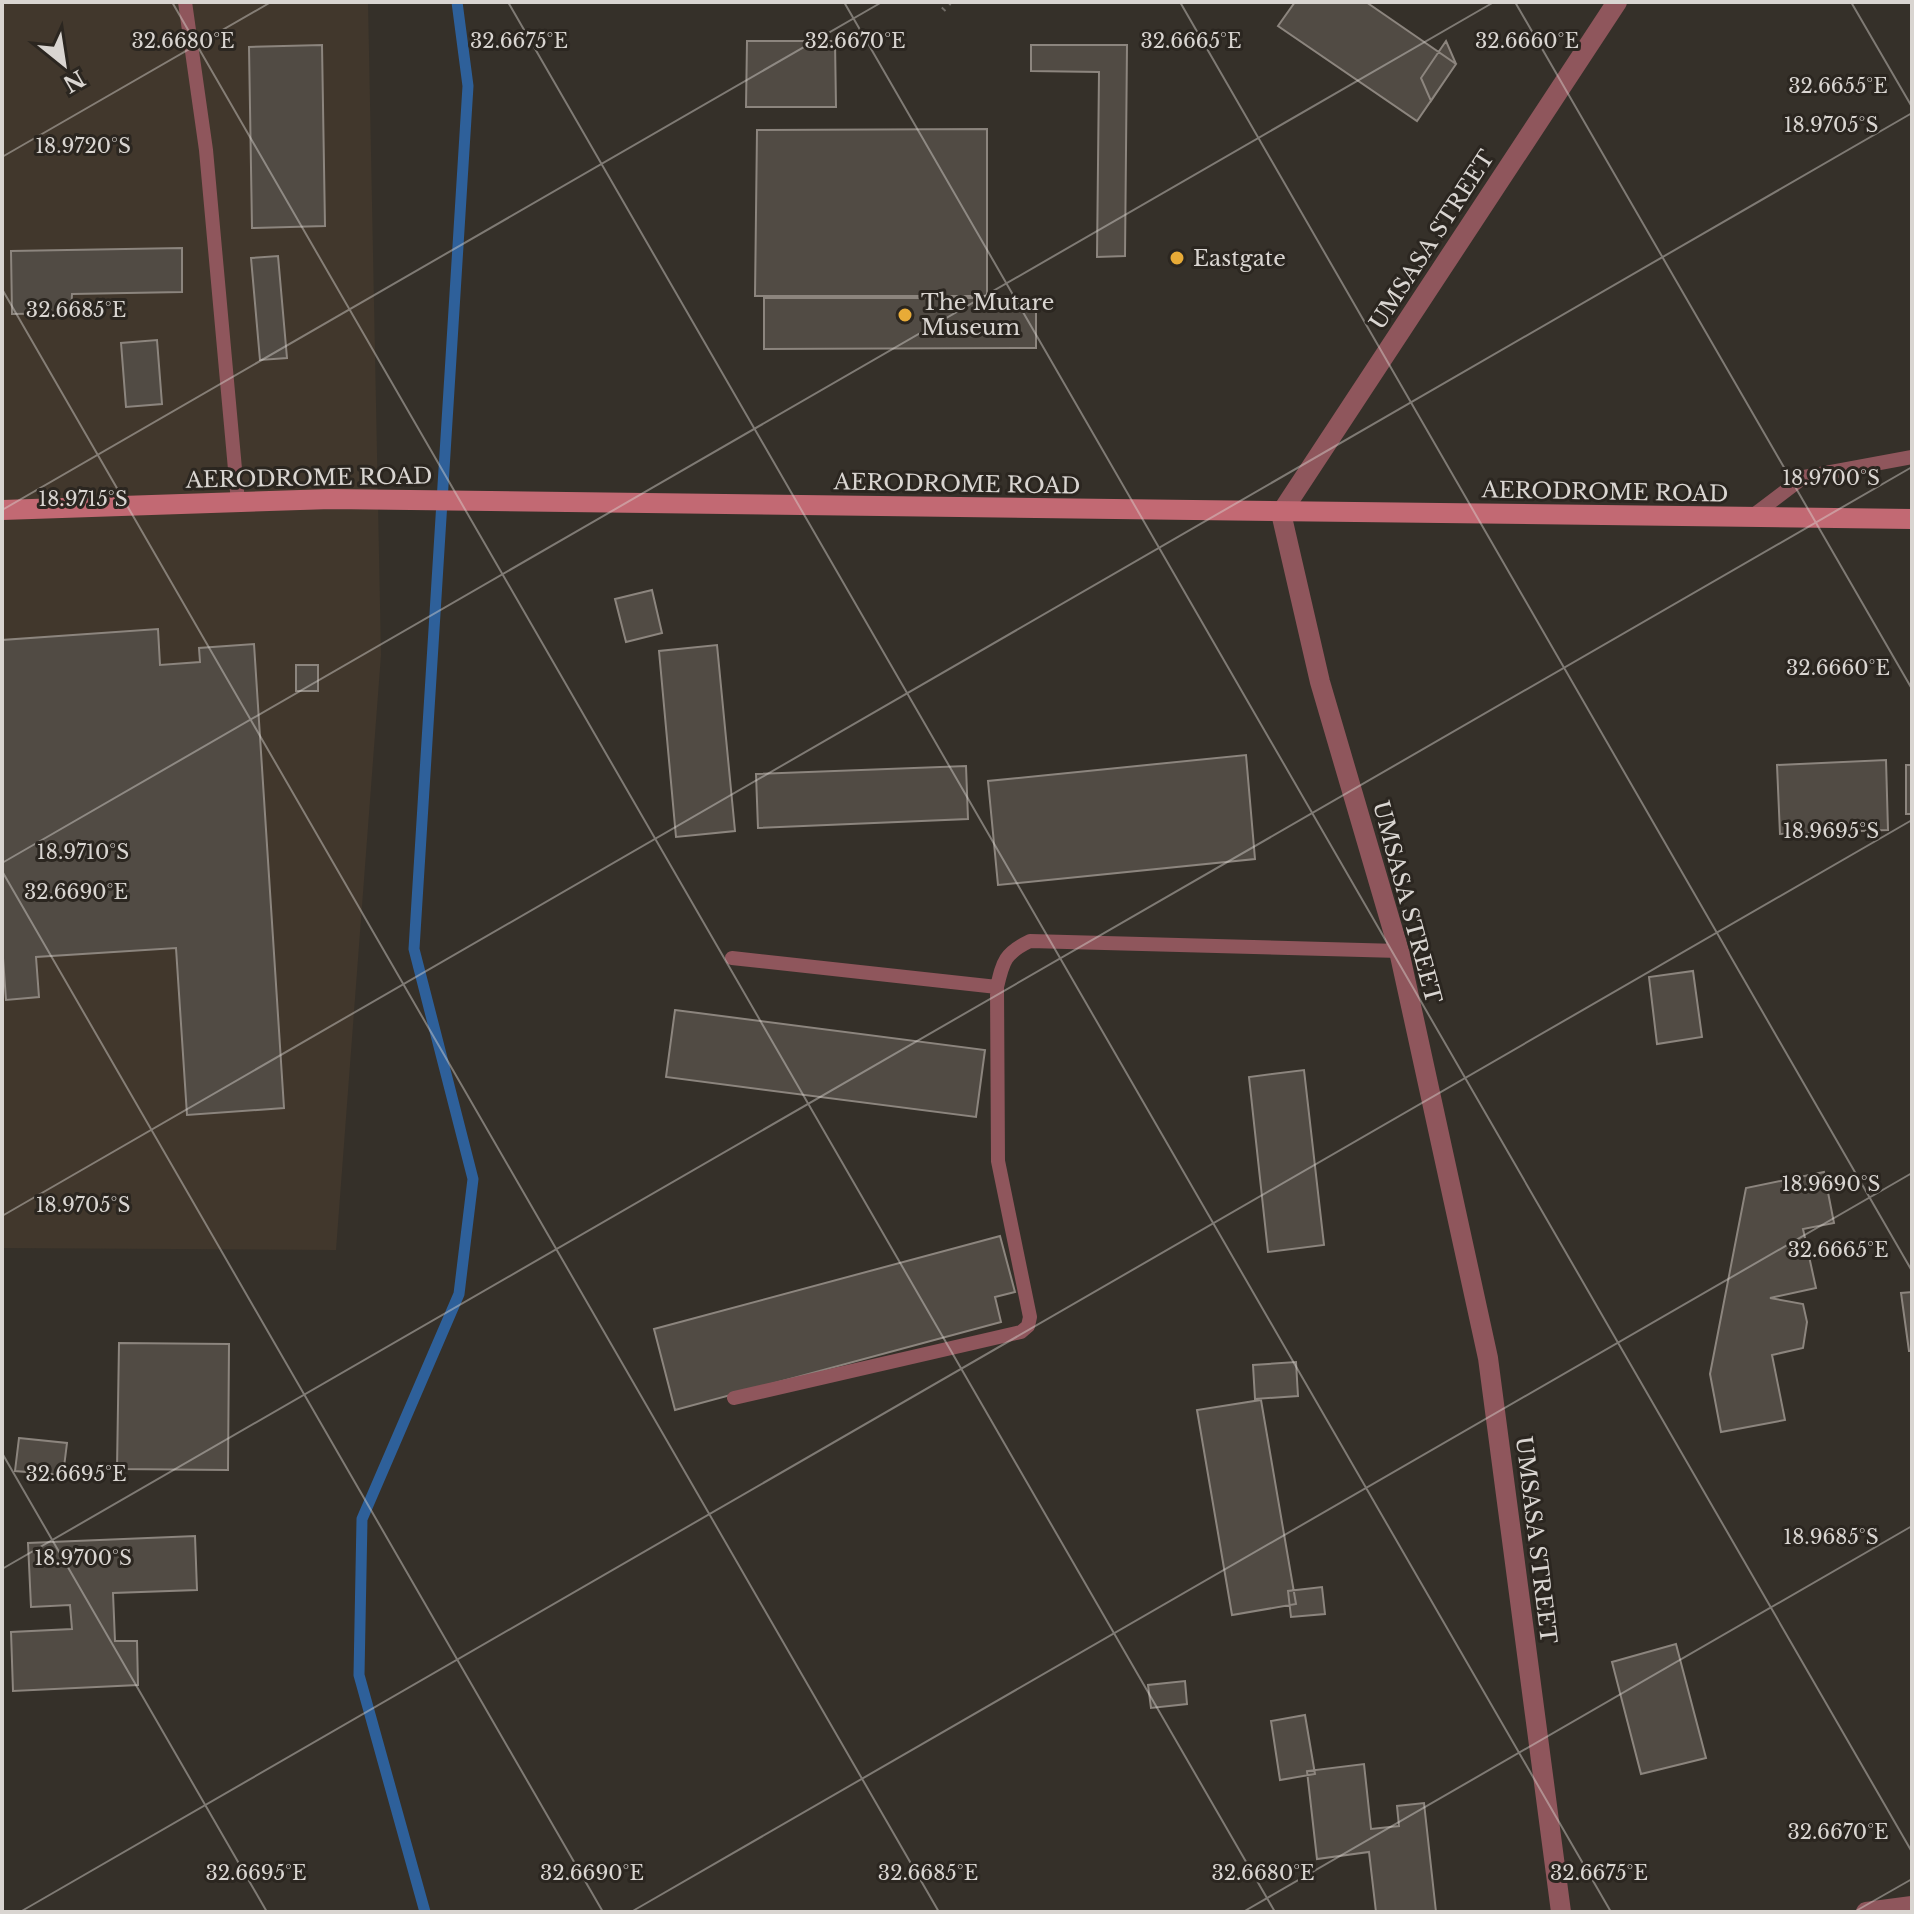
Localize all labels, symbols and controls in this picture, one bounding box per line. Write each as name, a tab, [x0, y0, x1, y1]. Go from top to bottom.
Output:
north arrow	[24, 24, 104, 104]
text: 32.6680°E	[131, 29, 235, 53]
text: 32.6675°E	[470, 29, 568, 53]
text: 32.6670°E	[804, 29, 906, 53]
text: 32.6665°E	[1140, 29, 1242, 53]
text: 32.6660°E	[1475, 29, 1579, 53]
text: N	[58, 64, 89, 98]
text: 32.6655°E	[1788, 74, 1888, 98]
text: 18.9705°S	[1784, 113, 1878, 137]
text: 18.9720°S	[35, 134, 131, 158]
street label: UMSASA STREET	[1364, 145, 1500, 335]
place label: Eastgate	[1193, 245, 1286, 272]
marker: Eastgate	[1168, 249, 1186, 267]
place label: The Mutare Museum	[921, 289, 1054, 341]
text: 32.6685°E	[26, 298, 126, 322]
marker: The Mutare Museum	[896, 306, 914, 324]
street label: AERODROME ROAD	[184, 462, 433, 494]
text: 18.9700°S	[1782, 466, 1880, 490]
street label: AERODROME ROAD	[832, 468, 1081, 500]
street label: AERODROME ROAD	[1480, 476, 1729, 508]
text: 18.9715°S	[38, 487, 128, 511]
text: 32.6660°E	[1786, 656, 1890, 680]
street label: UMSASA STREET	[1367, 798, 1447, 1007]
text: 18.9695°S	[1783, 819, 1879, 843]
text: 18.9710°S	[37, 840, 129, 864]
text: 32.6690°E	[24, 880, 128, 904]
text: 18.9690°S	[1781, 1172, 1881, 1196]
text: 18.9705°S	[36, 1193, 130, 1217]
text: 32.6665°E	[1787, 1238, 1889, 1262]
street label: UMSASA STREET	[1510, 1435, 1562, 1646]
text: 32.6695°E	[25, 1462, 127, 1486]
text: 18.9685°S	[1783, 1525, 1879, 1549]
text: 18.9700°S	[34, 1546, 132, 1570]
text: 32.6670°E	[1787, 1820, 1889, 1844]
text: 32.6695°E	[205, 1861, 307, 1885]
text: 32.6690°E	[540, 1861, 644, 1885]
text: 32.6685°E	[878, 1861, 978, 1885]
text: 32.6680°E	[1211, 1861, 1315, 1885]
text: 32.6675°E	[1550, 1861, 1648, 1885]

